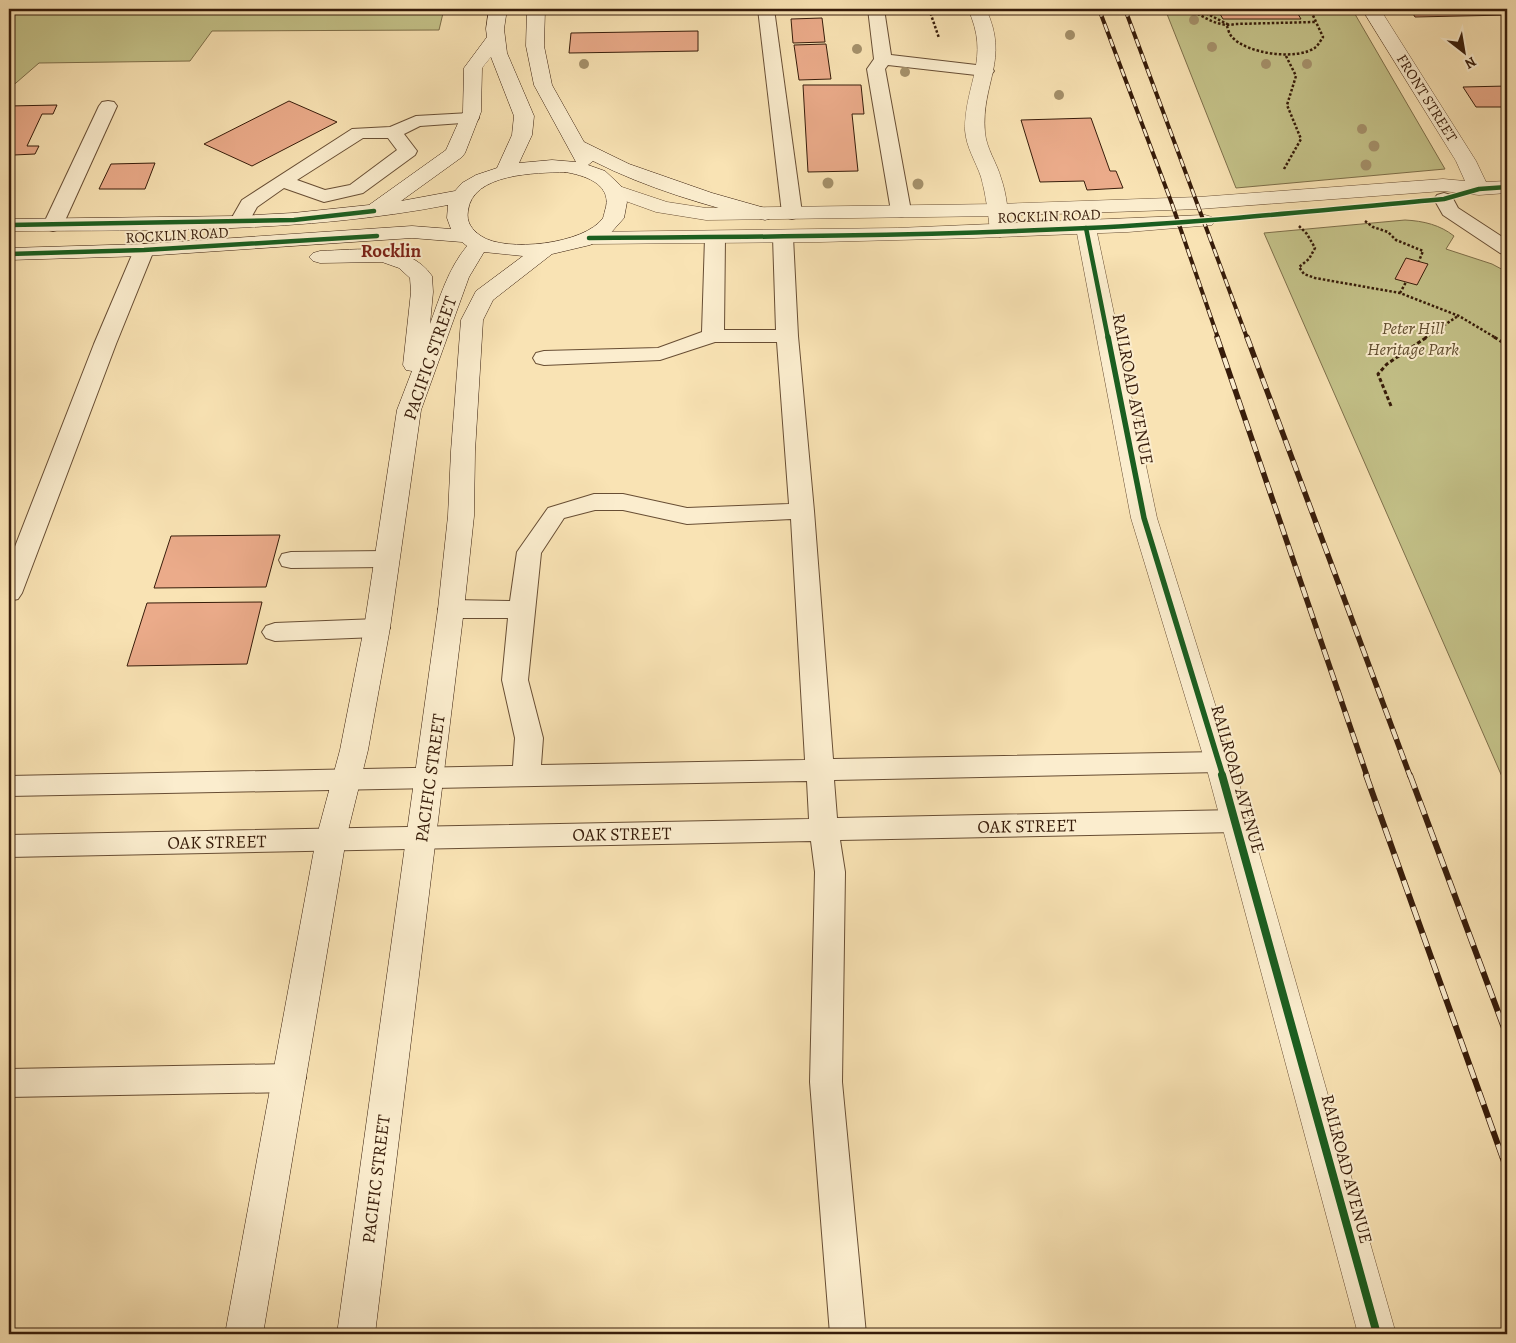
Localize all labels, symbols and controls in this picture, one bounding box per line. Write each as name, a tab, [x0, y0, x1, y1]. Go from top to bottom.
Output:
north arrow	[1438, 28, 1488, 78]
street label: FRONT STREET	[1392, 50, 1462, 146]
text: N	[1461, 52, 1480, 73]
street label: ROCKLIN ROAD	[997, 204, 1101, 228]
street label: ROCKLIN ROAD	[125, 222, 229, 248]
district label: Rocklin	[361, 238, 422, 264]
street label: PACIFIC STREET	[398, 293, 462, 423]
street label: RAILROAD AVENUE	[1107, 311, 1159, 467]
park label: Peter Hill Heritage Park	[1367, 316, 1459, 361]
street label: RAILROAD AVENUE	[1205, 702, 1271, 856]
street label: PACIFIC STREET	[409, 712, 451, 844]
street label: OAK STREET	[977, 813, 1077, 839]
street label: OAK STREET	[572, 821, 672, 847]
street label: OAK STREET	[167, 829, 267, 855]
street label: RAILROAD AVENUE	[1316, 1092, 1378, 1246]
street label: PACIFIC STREET	[356, 1113, 396, 1245]

